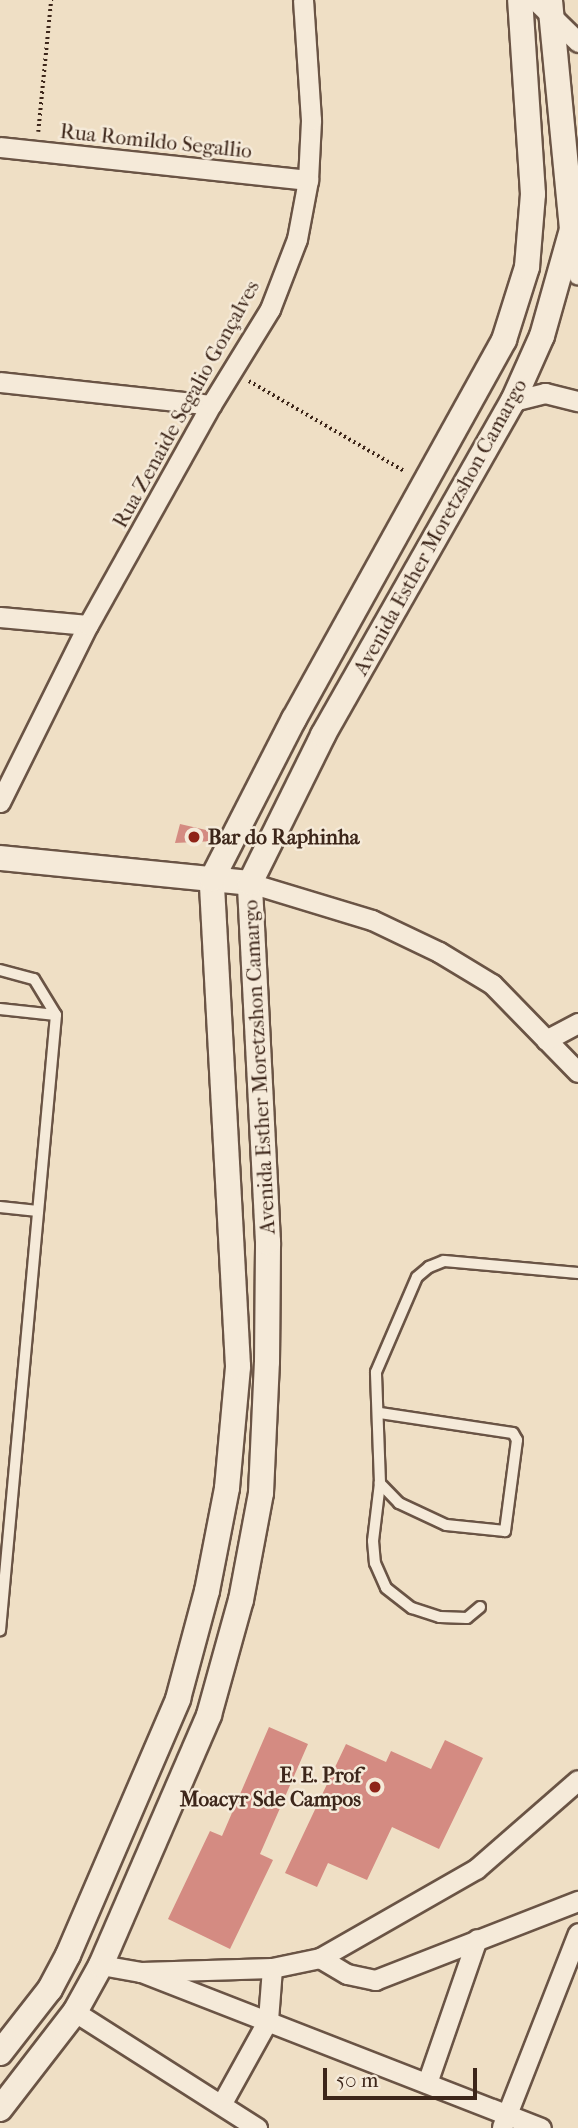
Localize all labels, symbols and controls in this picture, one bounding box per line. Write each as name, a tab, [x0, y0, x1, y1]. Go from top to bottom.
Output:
street label: Rua Romildo Segallio	[59, 118, 253, 164]
street label: Rua Zenaide Segalio Gonçalves	[107, 276, 265, 532]
street label: Avenida Esther Moretzshon Camargo	[348, 374, 532, 680]
place label: Bar do Raphinha	[208, 824, 360, 850]
marker: Bar do Raphinha	[186, 829, 202, 845]
street label: Avenida Esther Moretzshon Camargo	[238, 899, 280, 1235]
place label: E. E. Prof Moacyr Sde Campos	[180, 1762, 361, 1812]
marker: E. E. Prof Moacyr Sde Campos	[367, 1779, 383, 1795]
scale bar	[326, 2054, 480, 2098]
text: 50 m	[336, 2068, 379, 2092]

